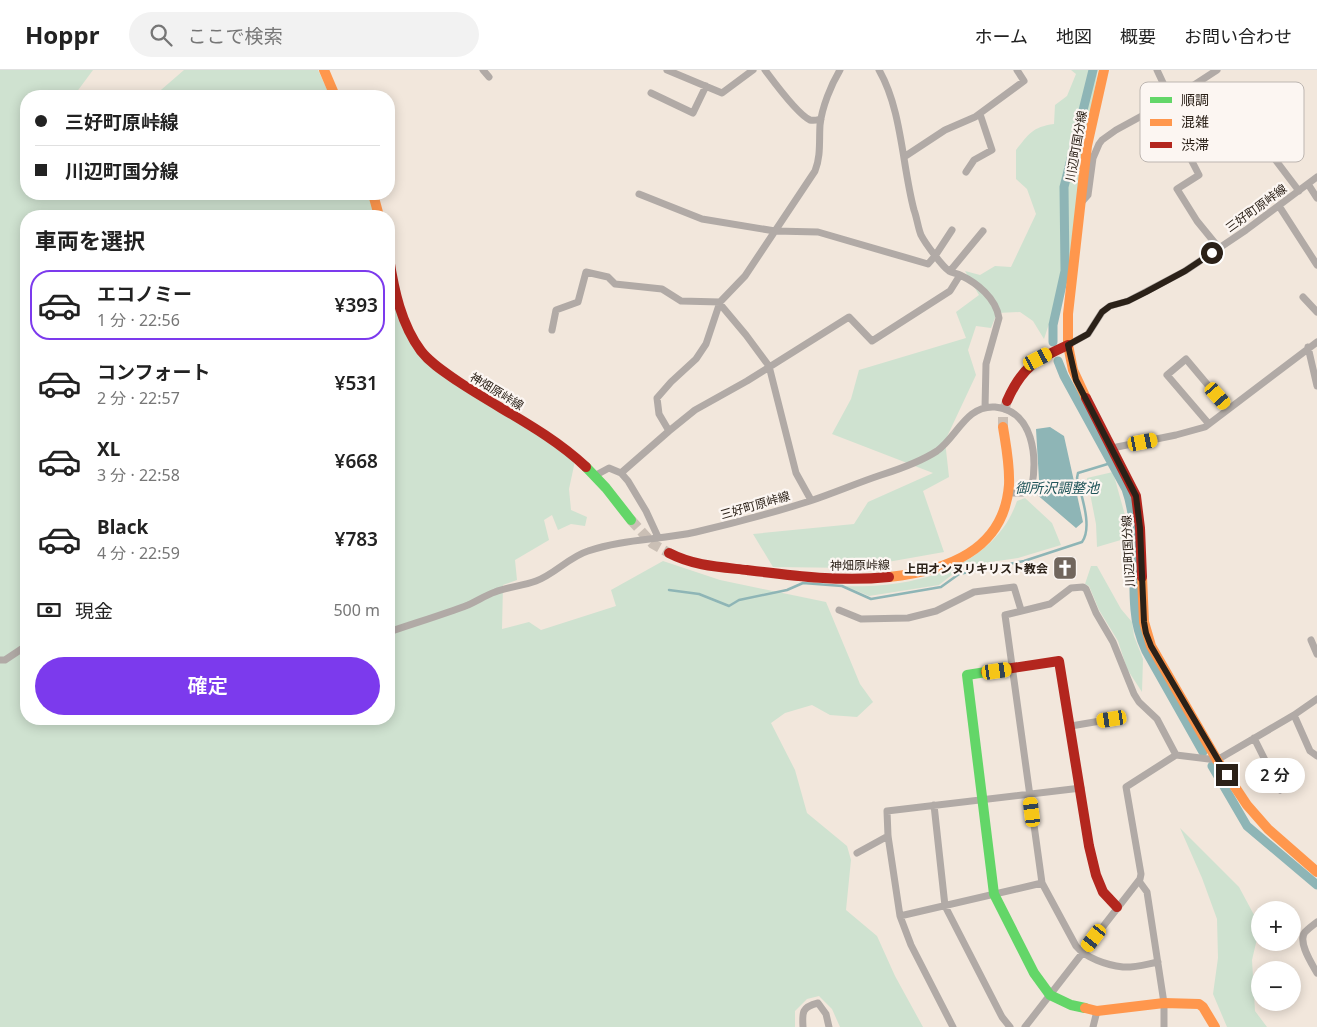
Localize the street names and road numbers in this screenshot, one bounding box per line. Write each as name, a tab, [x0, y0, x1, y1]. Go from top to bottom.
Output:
street label: 川辺町国分線	[1061, 109, 1091, 183]
street label: 三好町原峠線	[1222, 180, 1290, 236]
street label: 神畑原峠線	[467, 368, 527, 414]
street label: 三好町原峠線	[718, 487, 792, 523]
street label: 川辺町国分線	[1118, 515, 1138, 587]
street label: 神畑原峠線	[830, 556, 890, 574]

